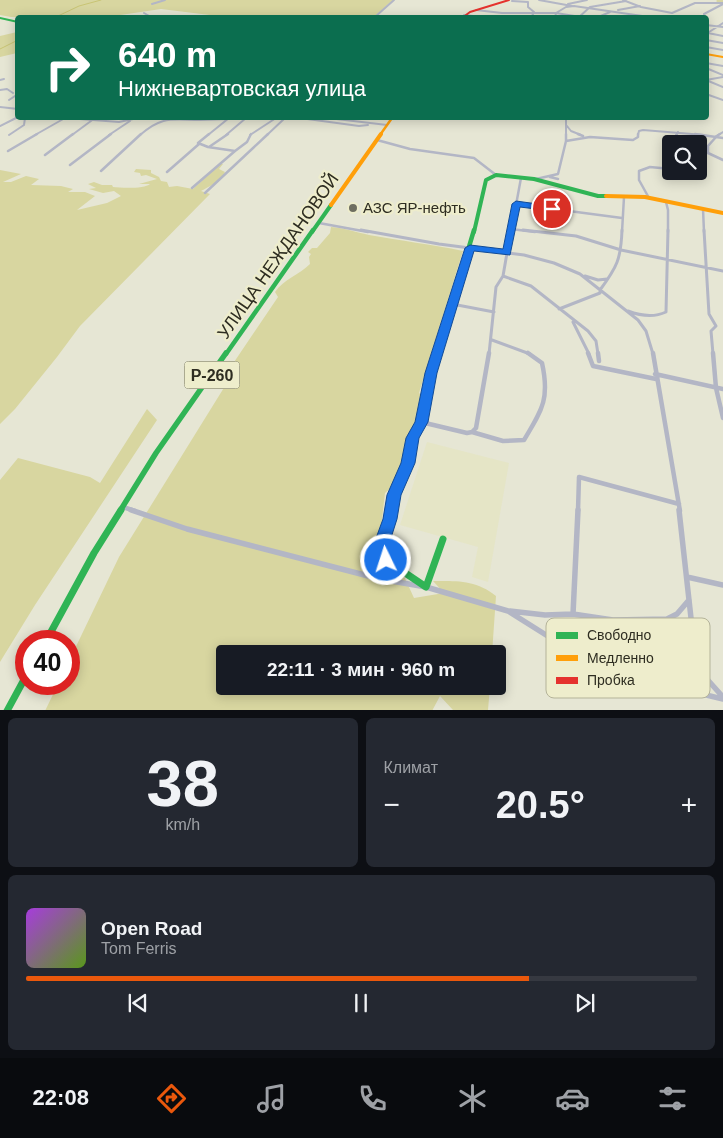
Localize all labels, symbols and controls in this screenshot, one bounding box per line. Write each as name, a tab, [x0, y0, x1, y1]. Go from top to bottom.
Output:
icon: right	[35, 35, 100, 100]
text: 640 m	[118, 35, 217, 74]
text: Нижневартовская улица	[118, 76, 366, 101]
map controls	[662, 135, 707, 180]
button: search	[662, 135, 707, 180]
street label: УЛИЦА НЕЖДАНОВОЙ	[212, 169, 343, 342]
pin	[531, 188, 573, 230]
icon: arrive	[538, 195, 566, 223]
place label: АЗС ЯР-нефть	[363, 199, 466, 216]
marker: АЗС ЯР-нефть	[347, 202, 359, 214]
road number: Р-260	[184, 362, 240, 388]
position arrow	[359, 533, 411, 585]
legend	[546, 618, 710, 698]
text: Свободно	[587, 627, 652, 643]
speed limit sign: 40	[15, 630, 80, 695]
text: Медленно	[587, 650, 654, 666]
text: 22:11 · 3 мин · 960 m	[267, 659, 455, 680]
text: Пробка	[587, 672, 635, 688]
text: 38	[147, 747, 219, 820]
text: Климат	[384, 759, 438, 776]
text: 20.5°	[496, 784, 585, 826]
text: −	[384, 789, 400, 820]
text: +	[681, 789, 697, 820]
text: km/h	[165, 816, 200, 833]
text: Open Road	[101, 918, 202, 939]
text: Tom Ferris	[101, 940, 177, 957]
icon: previous	[124, 989, 152, 1017]
icon: pause	[347, 989, 375, 1017]
icon: next	[571, 989, 599, 1017]
icon: directions	[154, 1081, 189, 1116]
icon: music	[254, 1081, 289, 1116]
icon: phone	[355, 1081, 390, 1116]
icon: climate	[455, 1081, 490, 1116]
icon: car	[555, 1081, 590, 1116]
icon: filters	[655, 1081, 690, 1116]
text: 22:08	[33, 1085, 89, 1110]

